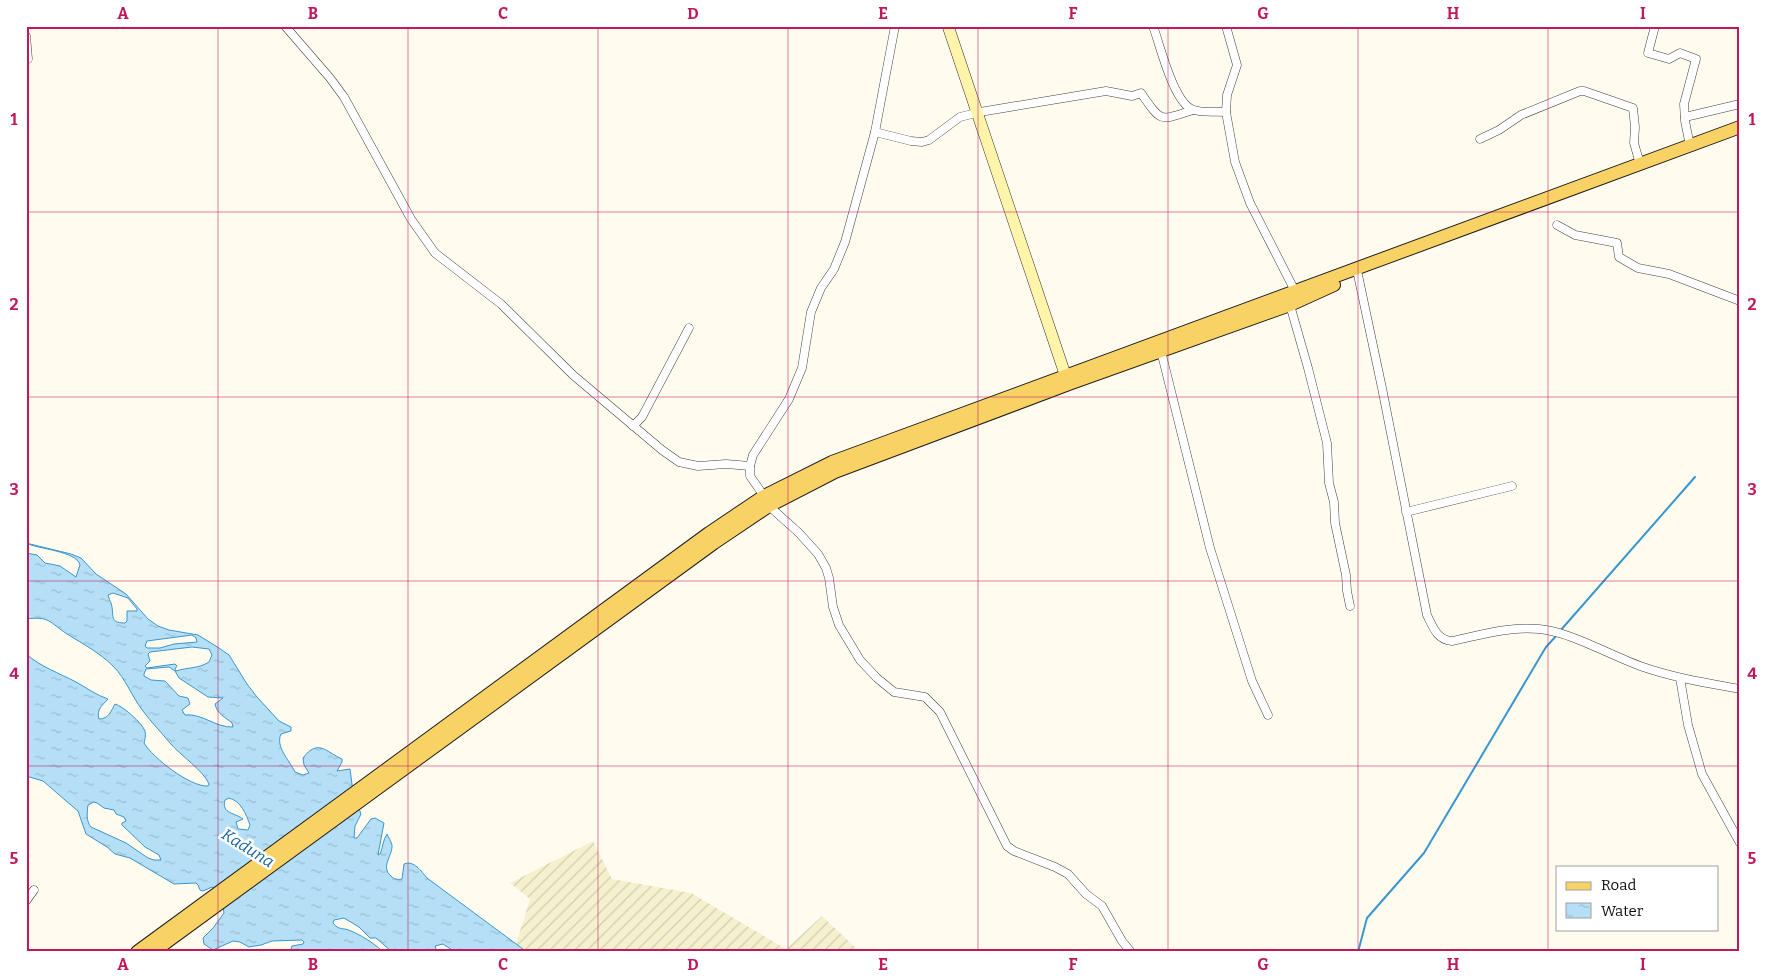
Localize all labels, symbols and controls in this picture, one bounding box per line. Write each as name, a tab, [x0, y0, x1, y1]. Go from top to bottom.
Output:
text: A	[117, 4, 129, 23]
text: B	[308, 4, 318, 23]
text: C	[498, 4, 508, 23]
text: D	[687, 4, 699, 23]
text: E	[878, 4, 888, 23]
text: F	[1069, 4, 1078, 23]
text: G	[1257, 4, 1269, 23]
text: H	[1447, 4, 1460, 23]
text: I	[1640, 4, 1646, 23]
text: 1	[11, 110, 18, 129]
text: 1	[1749, 110, 1756, 129]
text: 2	[9, 295, 19, 314]
text: 2	[1747, 295, 1757, 314]
text: 3	[9, 480, 19, 499]
text: 3	[1747, 480, 1757, 499]
text: 4	[9, 664, 19, 683]
text: 4	[1747, 664, 1757, 683]
water label: Kaduna	[218, 825, 278, 871]
text: 5	[10, 849, 19, 868]
text: 5	[1748, 849, 1757, 868]
legend	[1556, 866, 1718, 930]
text: Road	[1601, 876, 1636, 894]
text: Water	[1601, 902, 1644, 920]
text: A	[117, 955, 129, 974]
text: B	[308, 955, 318, 974]
text: C	[498, 955, 508, 974]
text: D	[687, 955, 699, 974]
text: E	[878, 955, 888, 974]
text: F	[1069, 955, 1078, 974]
text: G	[1257, 955, 1269, 974]
text: H	[1447, 955, 1460, 974]
text: I	[1640, 955, 1646, 974]

